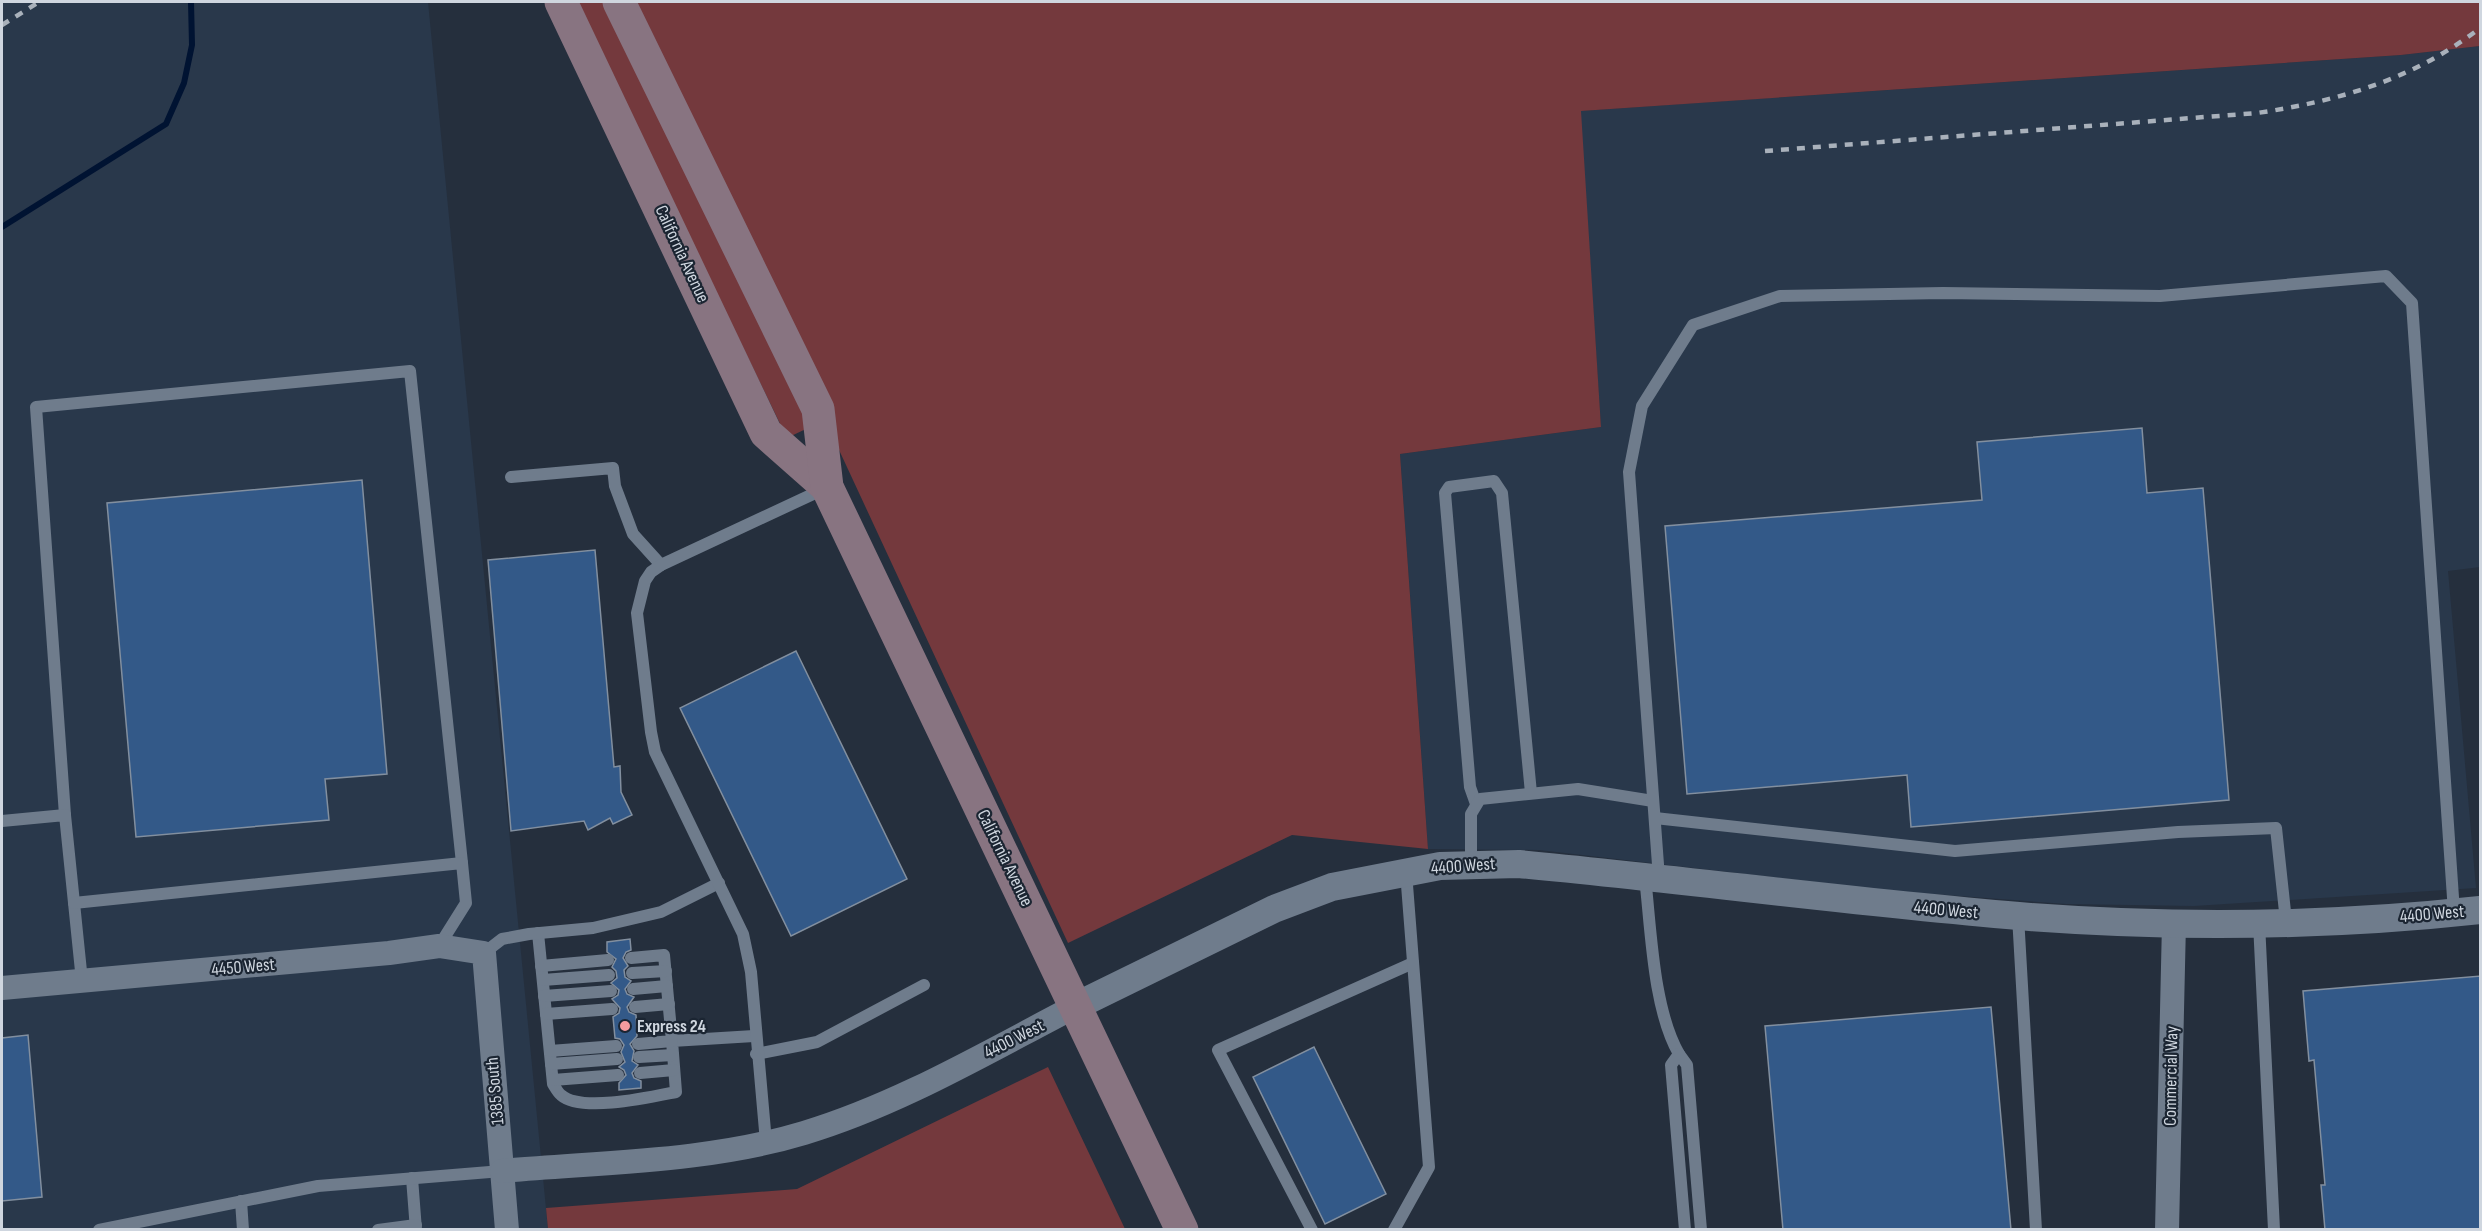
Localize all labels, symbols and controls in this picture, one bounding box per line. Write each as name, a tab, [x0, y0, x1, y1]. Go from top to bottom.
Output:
street label: California Avenue	[650, 202, 714, 306]
street label: California Avenue	[973, 806, 1037, 910]
street label: 4400 West	[1430, 853, 1496, 879]
street label: 4400 West	[1913, 897, 1980, 923]
street label: 4400 West	[2399, 901, 2466, 927]
street label: 4450 West	[210, 954, 276, 980]
street label: 4400 West	[980, 1015, 1048, 1063]
place label: Express 24	[637, 1016, 706, 1037]
marker: Express 24	[618, 1019, 632, 1033]
street label: Commercial Way	[2160, 1026, 2182, 1126]
street label: 1385 South	[482, 1056, 508, 1126]

